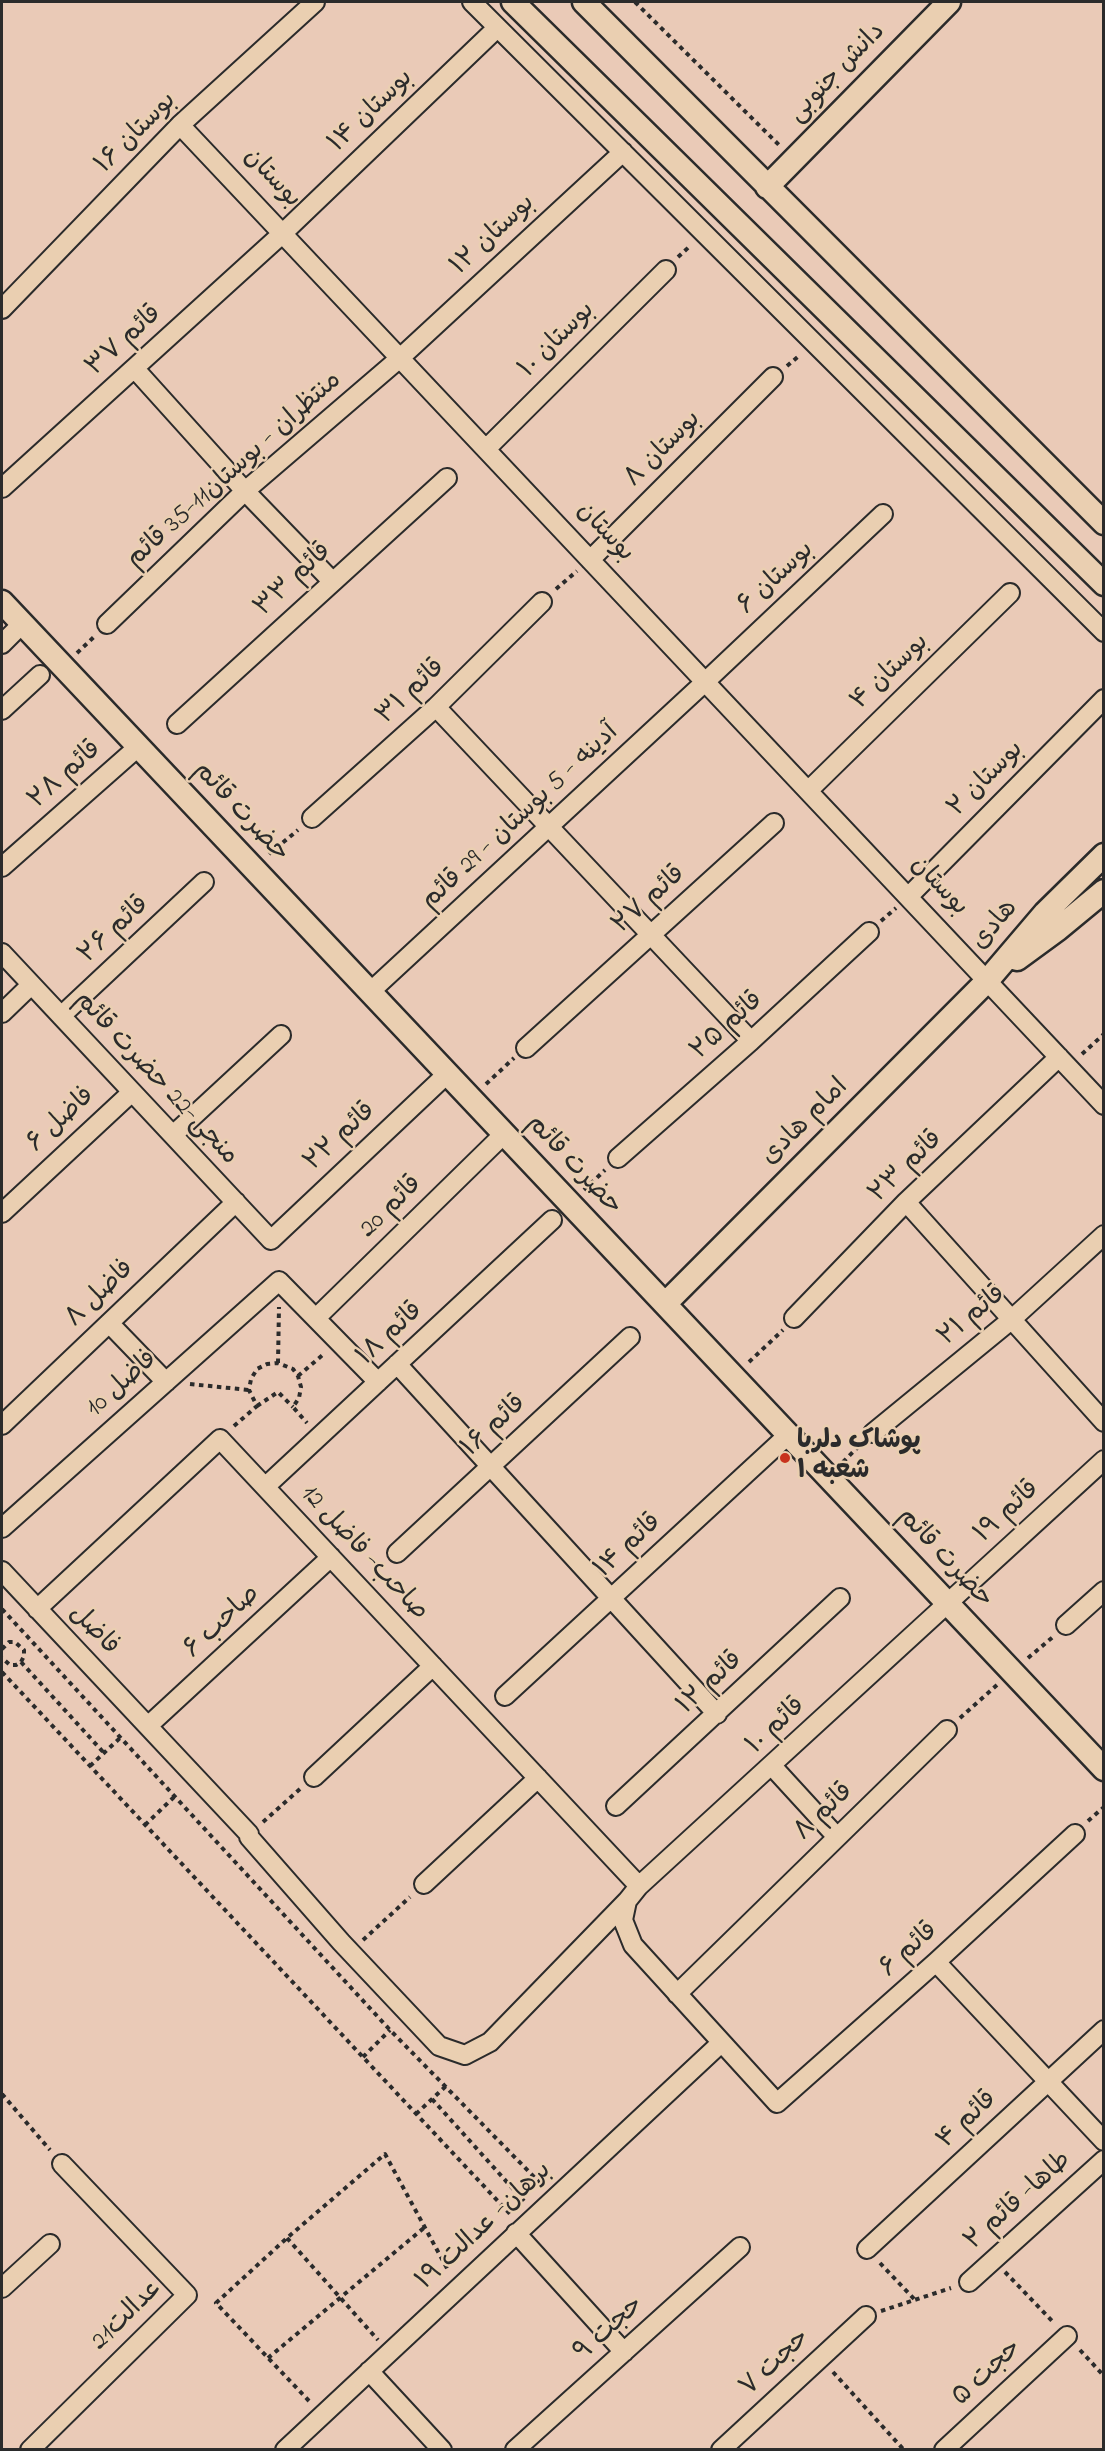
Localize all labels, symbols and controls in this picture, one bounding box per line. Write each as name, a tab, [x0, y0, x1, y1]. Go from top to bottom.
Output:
street label: دانش جنوبی	[783, 18, 893, 130]
street label: بوستان ۱۴	[323, 64, 421, 160]
street label: بوستان ۱۶	[90, 87, 184, 181]
street label: بوستان	[235, 142, 307, 216]
street label: بوستان ۱۲	[445, 189, 543, 283]
street label: بوستان ۱۰	[513, 296, 603, 386]
street label: قائم ۳۷	[81, 300, 169, 384]
street label: منتظران - بوستان11-35 قائم	[121, 366, 349, 576]
street label: بوستان ۸	[619, 405, 709, 495]
street label: بوستان	[568, 496, 640, 570]
street label: بوستان ۶	[732, 536, 822, 622]
street label: قائم ۳۳	[249, 537, 339, 625]
street label: بوستان ۴	[845, 628, 937, 718]
street label: قائم ۳۱	[371, 653, 453, 733]
street label: آدینه - 5 بوستان - 29 قائم	[416, 718, 626, 918]
street label: قائم ۲۸	[23, 735, 109, 817]
street label: بوستان ۲	[942, 735, 1032, 825]
street label: حضرت قائم	[186, 756, 294, 870]
street label: بوستان	[902, 850, 974, 924]
street label: قائم ۲۷	[607, 860, 693, 942]
street label: قائم ۲۶	[73, 891, 157, 971]
street label: هادی	[966, 895, 1026, 957]
street label: منجی-22 حضرت قائم	[66, 986, 244, 1172]
street label: قائم ۲۵	[685, 986, 771, 1068]
street label: امام هادی	[756, 1073, 856, 1173]
street label: فاضل ۶	[22, 1082, 102, 1160]
street label: قائم ۲۲	[299, 1097, 383, 1179]
street label: حضرت قائم	[519, 1109, 627, 1223]
street label: قائم ۲۳	[864, 1125, 950, 1211]
street label: قائم 20	[354, 1170, 430, 1246]
street label: فاضل ۸	[60, 1255, 142, 1335]
street label: قائم ۲۱	[933, 1280, 1013, 1354]
street label: قائم ۱۸	[351, 1297, 431, 1373]
street label: فاضل 10	[81, 1345, 165, 1425]
street label: قائم ۱۶	[456, 1389, 534, 1465]
place label: پوشاک دلربا شعبه ۱	[797, 1427, 921, 1488]
marker: پوشاک دلربا شعبه ۱	[778, 1451, 792, 1465]
street label: قائم ۱۹	[969, 1475, 1047, 1551]
street label: صاحب- فاضل 12	[292, 1480, 434, 1628]
street label: حضرت قائم	[890, 1502, 998, 1616]
street label: قائم ۱۴	[589, 1508, 669, 1586]
street label: صاحب ۶	[178, 1580, 268, 1666]
street label: فاضل	[61, 1599, 125, 1663]
street label: قائم ۱۲	[672, 1646, 750, 1722]
street label: قائم ۱۰	[741, 1692, 813, 1762]
street label: قائم ۸	[789, 1777, 861, 1849]
street label: قائم ۶	[874, 1917, 946, 1985]
street label: قائم ۴	[931, 2085, 1005, 2157]
street label: طاها- قائم ۲	[959, 2146, 1079, 2258]
street label: برهان- عدالت ۱۹	[411, 2156, 559, 2298]
street label: 21عدالت	[86, 2274, 170, 2358]
street label: حجت ۹	[569, 2291, 651, 2369]
street label: حجت ۷	[735, 2324, 817, 2404]
street label: حجت ۵	[947, 2334, 1029, 2414]

